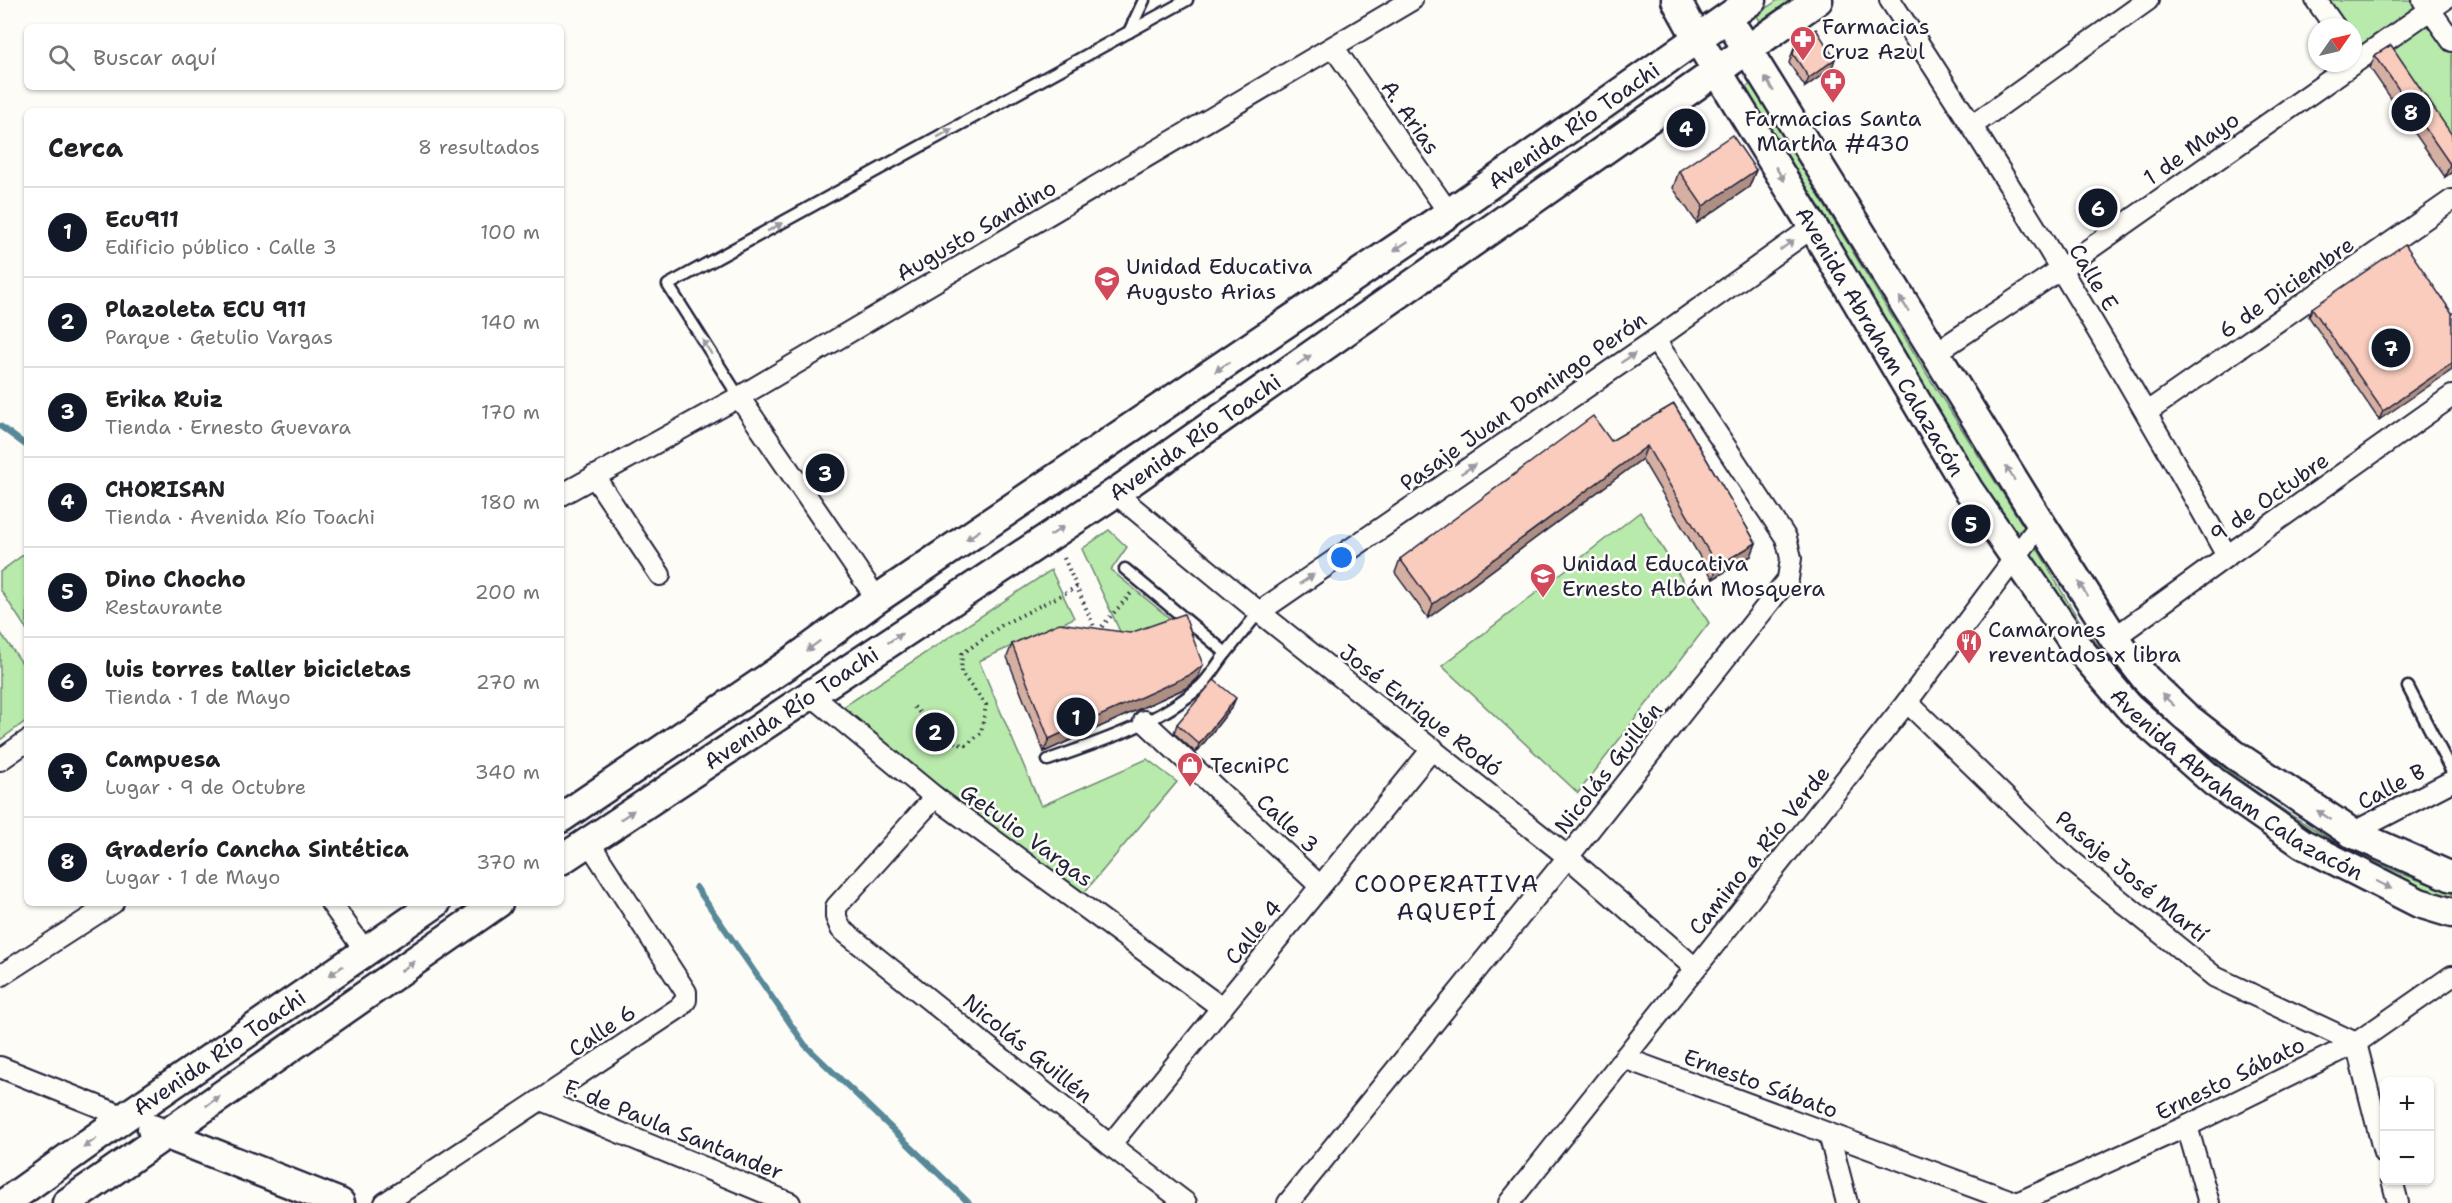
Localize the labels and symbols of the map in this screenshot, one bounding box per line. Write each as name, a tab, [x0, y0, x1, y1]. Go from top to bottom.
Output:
place label: Farmacias Cruz Azul	[1822, 12, 1930, 66]
north arrow	[2308, 18, 2362, 72]
pharmacy icon: Farmacias Cruz Azul	[1788, 24, 1818, 62]
street label: Avenida Río Toachi	[1482, 55, 1666, 196]
pharmacy icon: Farmacias Santa Martha #430	[1818, 66, 1848, 104]
street label: A. Arias	[1375, 74, 1447, 160]
one-way arrow	[1763, 76, 1774, 92]
pin: 8	[2392, 90, 2430, 134]
place label: Farmacias Santa Martha #430	[1745, 104, 1922, 158]
street label: 1 de Mayo	[2138, 105, 2245, 192]
pin: 4	[1666, 106, 1706, 150]
one-way arrow	[937, 128, 954, 138]
one-way arrow	[1775, 166, 1786, 182]
street label: Augusto Sandino	[891, 173, 1061, 288]
pin: 6	[2078, 186, 2118, 230]
street label: Avenida Abraham Calazacón	[1789, 201, 1971, 482]
one-way arrow	[766, 222, 783, 232]
street label: 6 de Diciembre	[2213, 230, 2360, 345]
street label: Calle E	[2062, 238, 2125, 316]
one-way arrow	[1779, 239, 1795, 251]
one-way arrow	[1393, 240, 1409, 251]
place label: Unidad Educativa Augusto Arias	[1126, 252, 1312, 306]
school or university icon: Unidad Educativa Augusto Arias	[1092, 264, 1122, 302]
one-way arrow	[1898, 296, 1909, 312]
street label: Pasaje Juan Domingo Perón	[1394, 305, 1652, 498]
pin: 7	[2372, 326, 2410, 370]
one-way arrow	[702, 339, 713, 355]
one-way arrow	[1620, 352, 1636, 364]
one-way arrow	[1296, 355, 1312, 366]
one-way arrow	[1214, 361, 1230, 372]
street label: Avenida Río Toachi	[1103, 367, 1287, 508]
street label: 9 de Octubre	[2204, 446, 2335, 549]
pin: 3	[806, 450, 844, 496]
one-way arrow	[1459, 463, 1475, 475]
one-way arrow	[2004, 465, 2015, 482]
pin: 5	[1952, 502, 1990, 546]
one-way arrow	[1049, 525, 1066, 536]
one-way arrow	[966, 529, 982, 541]
your location	[1327, 543, 1356, 572]
place label: Unidad Educativa Ernesto Albán Mosquera	[1562, 549, 1825, 603]
school or university icon: Unidad Educativa Ernesto Albán Mosquera	[1528, 561, 1558, 599]
one-way arrow	[1299, 574, 1315, 585]
one-way arrow	[2078, 581, 2089, 597]
place label: Camarones reventados x libra	[1988, 615, 2181, 669]
restaurant icon: Camarones reventados x libra	[1954, 627, 1984, 665]
one-way arrow	[886, 632, 902, 644]
street label: José Enrique Rodó	[1333, 638, 1508, 783]
street label: Avenida Río Toachi	[698, 640, 884, 776]
one-way arrow	[806, 640, 822, 652]
street label: Avenida Abraham Calazacón	[2104, 682, 2368, 887]
one-way arrow	[2161, 693, 2175, 707]
pin: 1	[1056, 694, 1096, 740]
street label: Nicolás Guillén	[1548, 697, 1669, 840]
pin: 2	[916, 710, 954, 754]
shop icon: TecniPC	[1175, 750, 1205, 788]
place label: TecniPC	[1210, 751, 1289, 780]
street label: Calle B	[2352, 757, 2430, 816]
street label: Camino a Río Verde	[1682, 760, 1837, 941]
street label: Getulio Vargas	[954, 777, 1099, 893]
street label: Calle 3	[1250, 787, 1325, 860]
street label: Pasaje José Martí	[2049, 804, 2214, 949]
one-way arrow	[619, 810, 635, 821]
one-way arrow	[2316, 810, 2332, 821]
district label: COOPERATIVA AQUEPÍ	[1354, 868, 1540, 928]
one-way arrow	[2376, 881, 2393, 890]
street label: Calle 4	[1218, 894, 1288, 971]
one-way arrow	[399, 960, 415, 972]
one-way arrow	[328, 965, 344, 977]
street label: Avenida Río Toachi	[127, 983, 312, 1122]
street label: Nicolás Guillén	[957, 987, 1099, 1110]
street label: Calle 6	[563, 997, 642, 1063]
street label: Ernesto Sábato	[2151, 1030, 2309, 1127]
street label: Ernesto Sábato	[1680, 1042, 1842, 1125]
street label: F. de Paula Santander	[560, 1072, 788, 1187]
one-way arrow	[205, 1095, 221, 1107]
one-way arrow	[82, 1136, 97, 1148]

